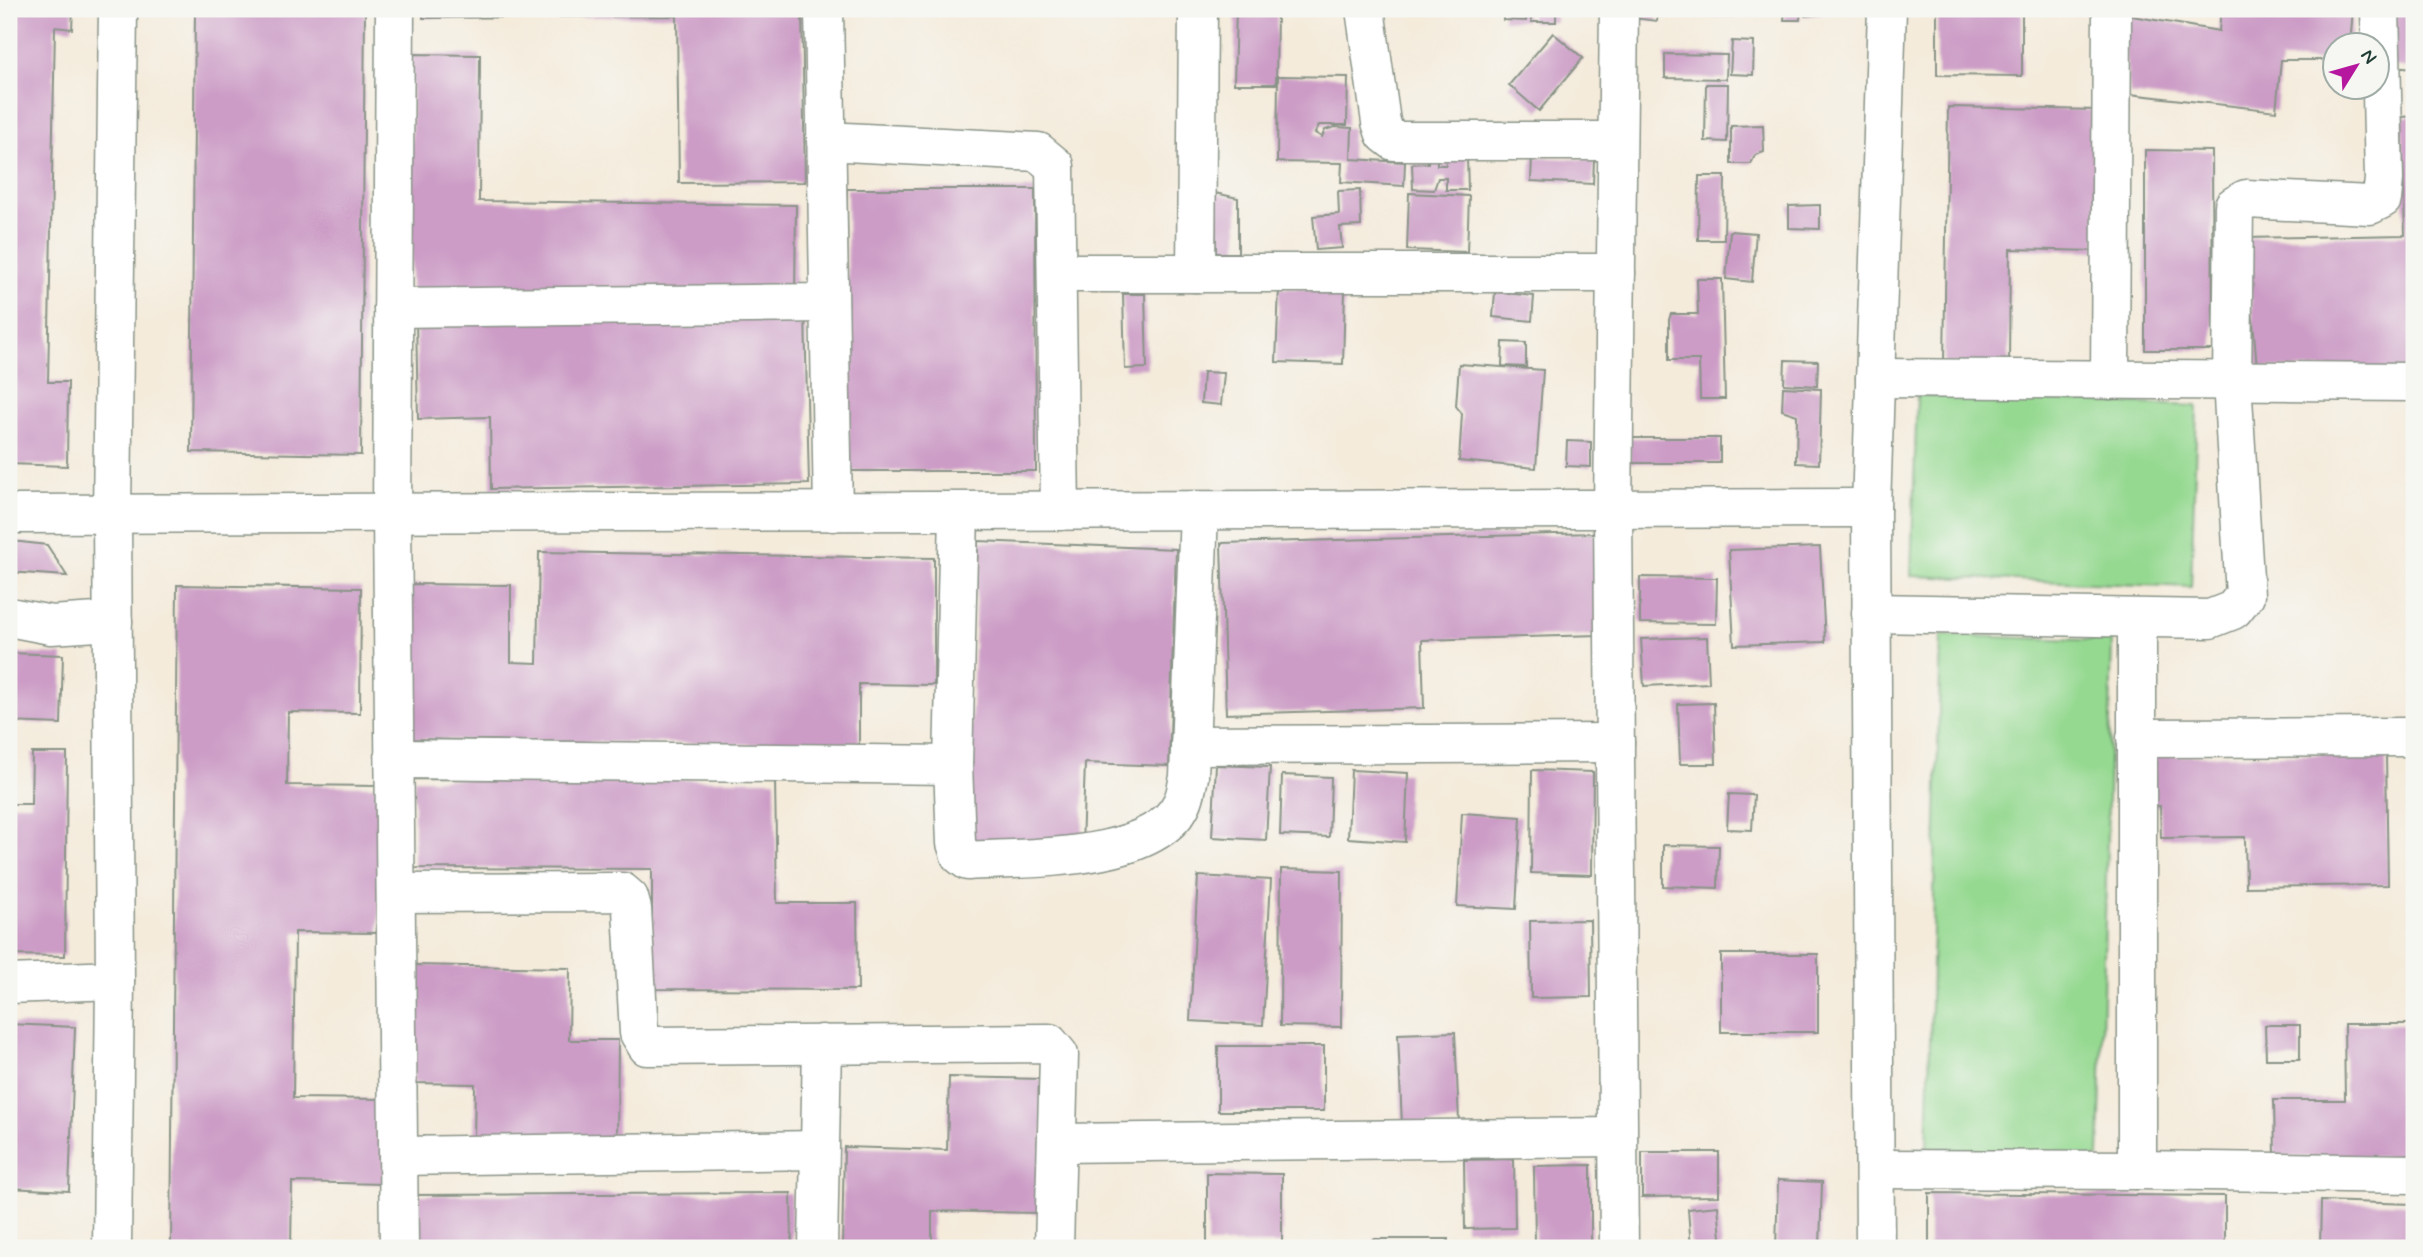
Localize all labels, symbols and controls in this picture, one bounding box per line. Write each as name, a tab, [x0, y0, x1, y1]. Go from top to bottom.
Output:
north arrow	[2322, 32, 2392, 102]
text: N	[2355, 44, 2382, 69]

